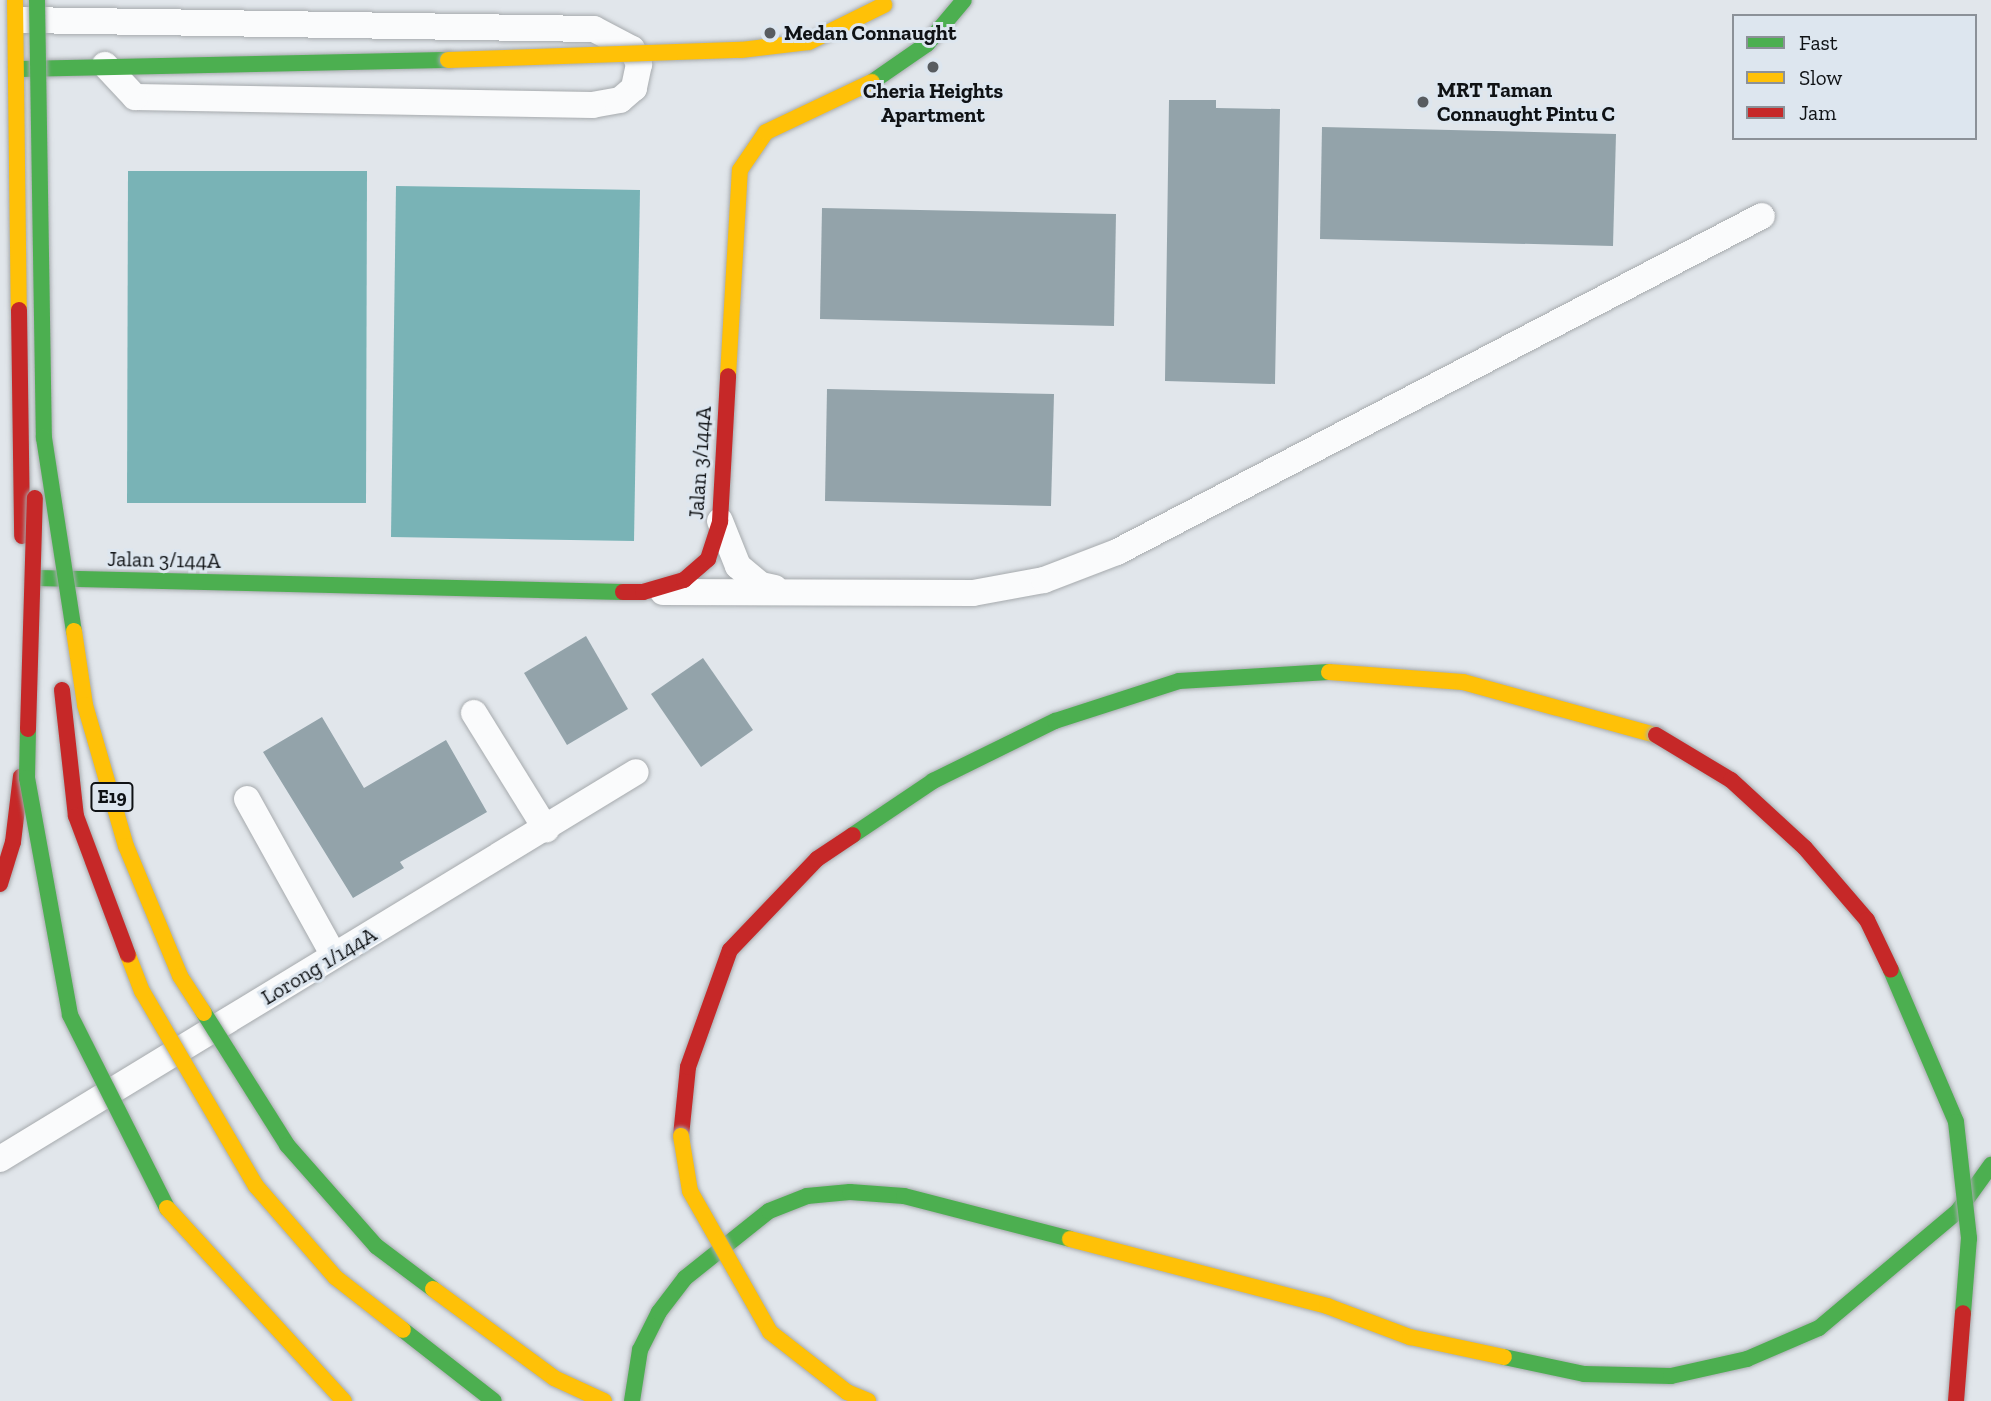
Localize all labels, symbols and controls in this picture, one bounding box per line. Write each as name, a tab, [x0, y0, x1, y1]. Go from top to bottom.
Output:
legend	[1732, 14, 1977, 140]
place label: Medan Connaught	[784, 20, 956, 46]
marker: Medan Connaught	[762, 25, 778, 41]
text: Fast	[1799, 30, 1838, 55]
marker: Cheria Heights Apartment	[925, 59, 941, 75]
text: Slow	[1799, 65, 1842, 90]
place label: MRT Taman Connaught Pintu C	[1437, 77, 1615, 127]
place label: Cheria Heights Apartment	[863, 78, 1003, 128]
marker: MRT Taman Connaught Pintu C	[1415, 94, 1431, 110]
text: Jam	[1799, 100, 1836, 125]
street label: Jalan 3/144A	[683, 406, 717, 520]
street label: Jalan 3/144A	[107, 546, 221, 574]
road number: E19	[89, 782, 135, 812]
street label: Lorong 1/144A	[257, 922, 381, 1010]

